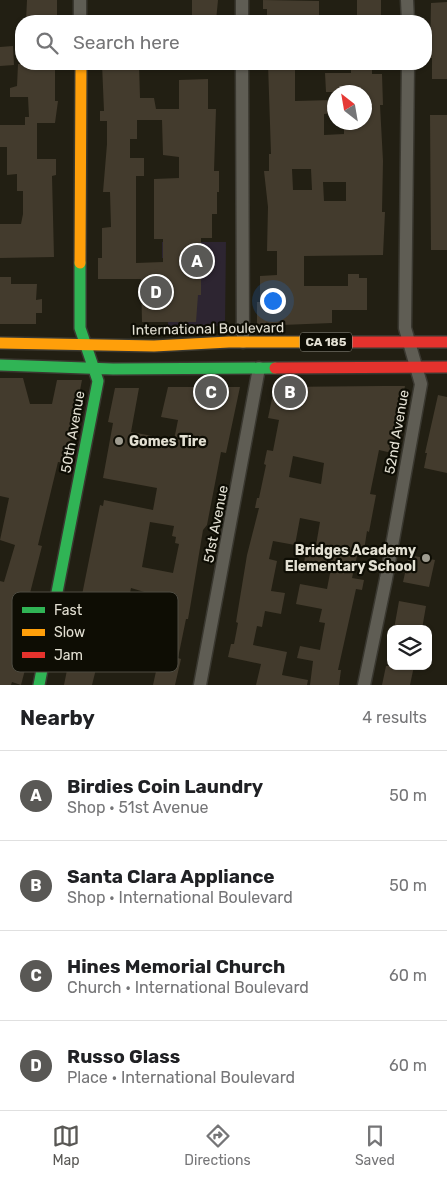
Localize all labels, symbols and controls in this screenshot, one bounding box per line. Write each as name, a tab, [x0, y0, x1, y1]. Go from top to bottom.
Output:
search box	[15, 15, 432, 70]
icon: search	[33, 29, 61, 57]
text: Search here	[73, 31, 180, 54]
north arrow	[327, 85, 372, 130]
pin: A	[181, 242, 213, 280]
pin: D	[140, 273, 172, 311]
your location	[260, 288, 286, 314]
street label: International Boulevard	[132, 319, 284, 339]
road number: CA 185	[300, 332, 352, 352]
pin: C	[195, 373, 227, 411]
pin: B	[274, 373, 306, 411]
street label: 52nd Avenue	[381, 388, 413, 476]
street label: 50th Avenue	[57, 389, 89, 474]
place label: Gomes Tire	[129, 433, 206, 450]
marker: Gomes Tire	[113, 435, 125, 447]
street label: 51st Avenue	[200, 484, 232, 564]
place label: Bridges Academy Elementary School	[285, 542, 417, 575]
marker: Bridges Academy Elementary School	[420, 552, 432, 564]
legend	[12, 592, 178, 672]
text: Fast	[54, 602, 83, 619]
text: Slow	[54, 624, 85, 641]
map controls	[387, 625, 432, 670]
button: layers	[387, 625, 432, 670]
text: Jam	[54, 647, 83, 664]
text: Nearby	[20, 705, 95, 730]
text: 4 results	[362, 708, 427, 727]
text: Birdies Coin Laundry	[67, 775, 263, 798]
text: A	[30, 786, 42, 805]
text: 50 m	[389, 786, 427, 805]
text: Shop · 51st Avenue	[67, 798, 209, 817]
text: Santa Clara Appliance	[67, 865, 275, 888]
text: B	[30, 876, 42, 895]
text: 50 m	[389, 876, 427, 895]
text: Shop · International Boulevard	[67, 888, 293, 907]
text: Hines Memorial Church	[67, 955, 285, 978]
text: C	[30, 966, 42, 985]
text: 60 m	[389, 966, 427, 985]
text: Church · International Boulevard	[67, 978, 309, 997]
text: Russo Glass	[67, 1045, 180, 1068]
text: D	[30, 1056, 42, 1075]
text: 60 m	[389, 1056, 427, 1075]
text: Place · International Boulevard	[67, 1068, 295, 1087]
tab: Map	[52, 1122, 80, 1169]
tab: Directions	[184, 1122, 251, 1169]
tab: Saved	[355, 1122, 395, 1169]

